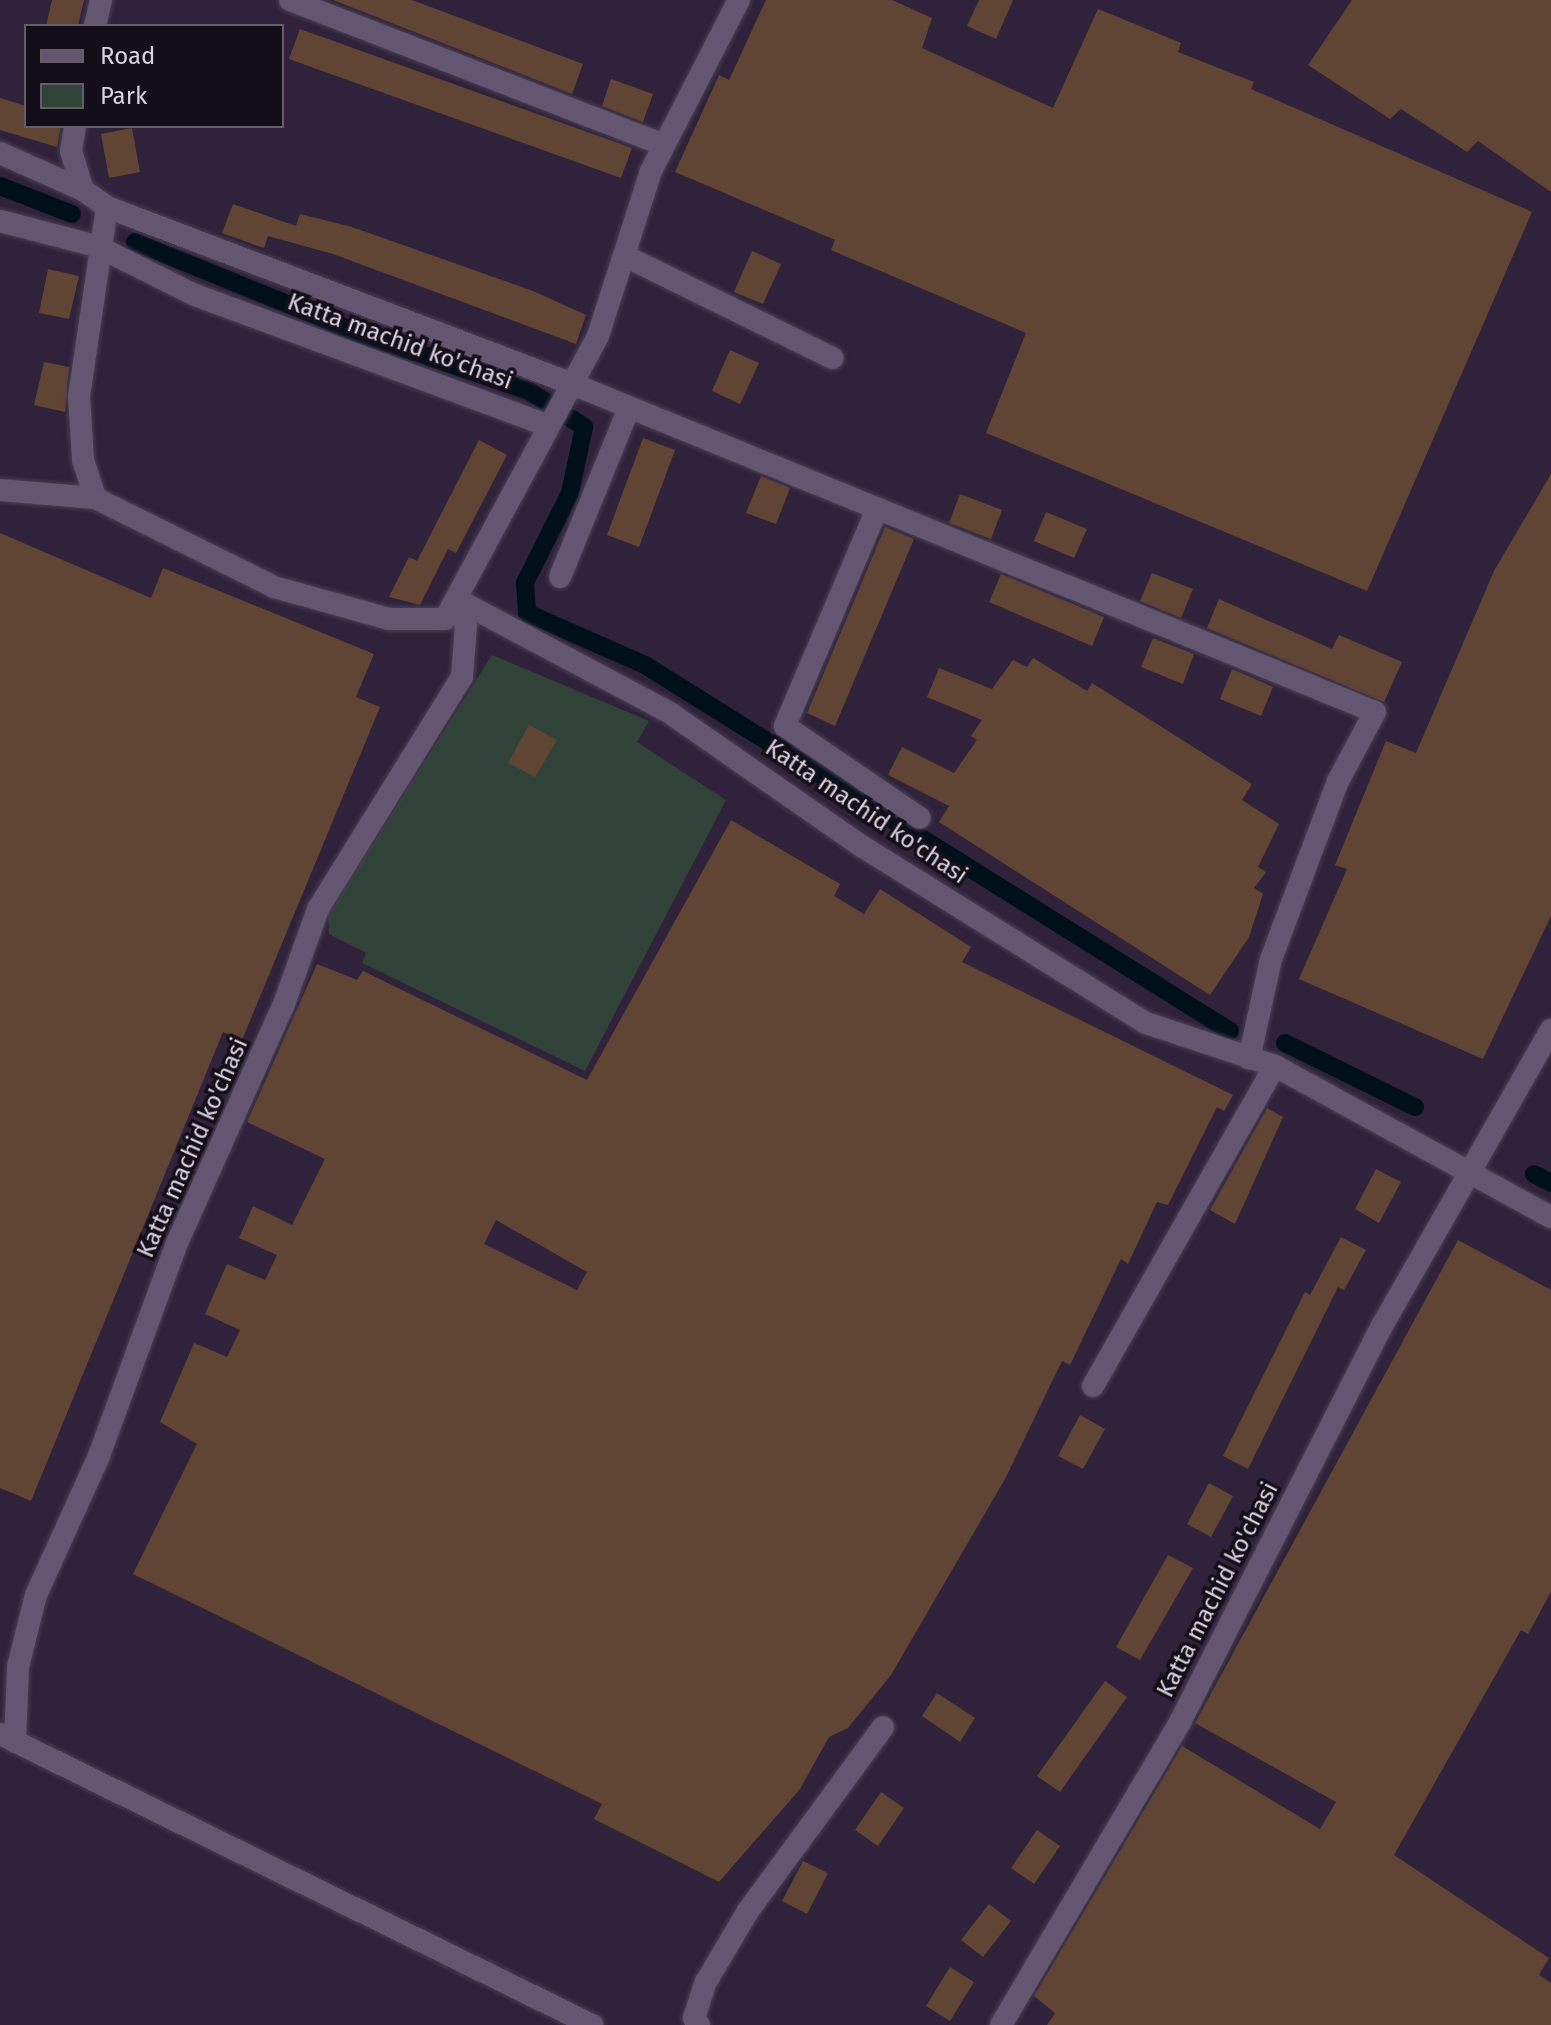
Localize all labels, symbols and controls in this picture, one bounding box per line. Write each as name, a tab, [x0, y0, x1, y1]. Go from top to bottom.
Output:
legend	[24, 24, 284, 128]
text: Road	[100, 42, 155, 70]
text: Park	[100, 82, 147, 110]
street label: Katta machid ko'chasi	[284, 288, 516, 396]
street label: Katta machid ko'chasi	[760, 734, 972, 890]
street label: Katta machid ko'chasi	[132, 1034, 254, 1262]
street label: Katta machid ko'chasi	[1151, 1478, 1285, 1702]

